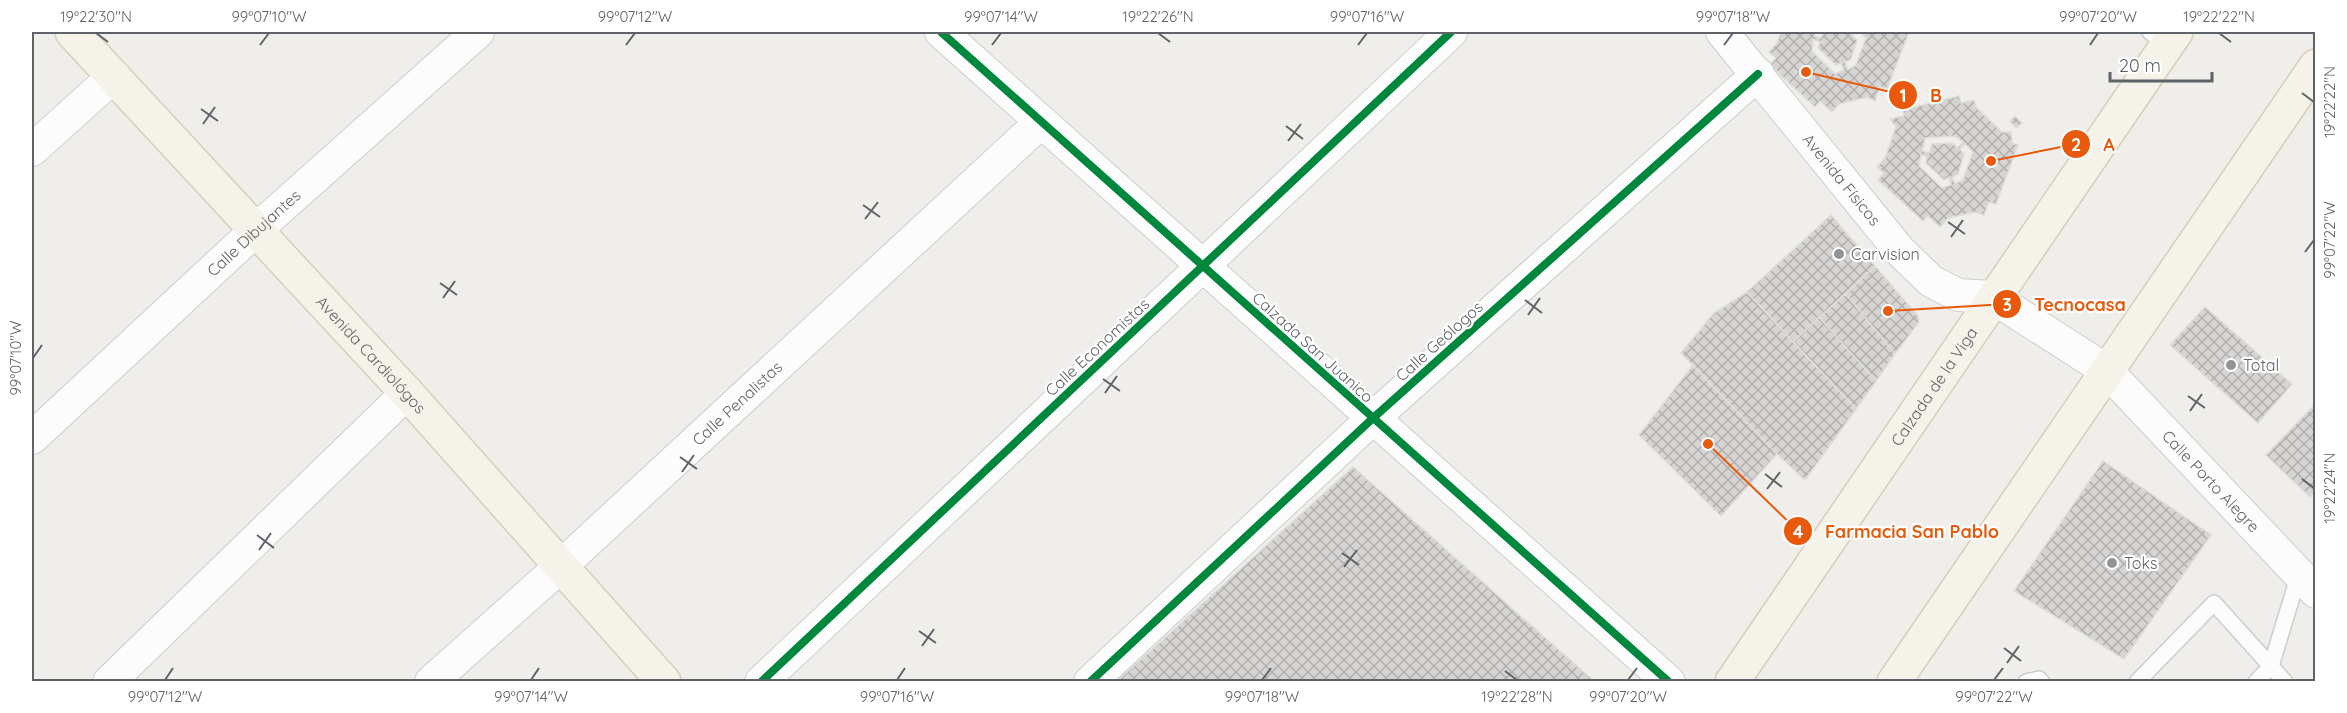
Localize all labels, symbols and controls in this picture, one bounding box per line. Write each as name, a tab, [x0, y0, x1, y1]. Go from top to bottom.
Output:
text: 19°22'30"N	[60, 7, 132, 26]
text: 99°07'10"W	[231, 7, 307, 26]
text: 99°07'12"W	[598, 7, 673, 26]
text: 99°07'14"W	[964, 7, 1038, 26]
text: 19°22'26"N	[1122, 7, 1194, 26]
text: 99°07'16"W	[1330, 7, 1405, 26]
text: 99°07'18"W	[1696, 7, 1771, 26]
text: 99°07'20"W	[2059, 7, 2137, 26]
text: 19°22'22"N	[2183, 7, 2255, 26]
scale bar	[2110, 45, 2212, 83]
text: 20 m	[2119, 54, 2161, 77]
text: 19°22'22"N	[2320, 66, 2339, 138]
callout: B	[1888, 77, 1954, 113]
text: 1	[1899, 84, 1907, 107]
text: B	[1930, 84, 1942, 107]
callout: A	[2061, 126, 2126, 162]
street label: Avenida Físicos	[1799, 129, 1885, 229]
text: 2	[2071, 133, 2081, 156]
text: A	[2103, 133, 2115, 156]
street label: Calle Dibujantes	[203, 185, 305, 281]
text: 99°07'22"W	[2320, 201, 2339, 279]
place label: Carvision	[1851, 244, 1920, 264]
marker: Carvision	[1832, 247, 1846, 261]
callout: Tecnocasa	[1992, 286, 2138, 322]
street label: Calzada San Juanico	[1248, 287, 1378, 407]
street label: Avenida Cardiológos	[312, 292, 430, 418]
text: 3	[2002, 293, 2012, 316]
text: Tecnocasa	[2034, 293, 2126, 316]
street label: Calle Economistas	[1041, 294, 1153, 400]
street label: Calle Geólogos	[1391, 297, 1487, 385]
text: 99°07'10"W	[6, 320, 25, 396]
street label: Calzada de la Viga	[1886, 323, 1982, 450]
place label: Total	[2243, 355, 2279, 375]
street label: Calle Penalistas	[688, 357, 786, 450]
marker: Total	[2224, 358, 2238, 372]
street label: Calle Porto Alegre	[2158, 426, 2264, 536]
text: 19°22'24"N	[2320, 452, 2339, 524]
callout: Farmacia San Pablo	[1783, 513, 2011, 549]
text: 4	[1793, 520, 1804, 543]
text: Farmacia San Pablo	[1825, 520, 1999, 543]
place label: Toks	[2124, 553, 2157, 573]
marker: Toks	[2105, 556, 2119, 570]
text: 99°07'12"W	[128, 687, 203, 706]
text: 99°07'14"W	[494, 687, 568, 706]
text: 99°07'16"W	[860, 687, 935, 706]
text: 99°07'18"W	[1225, 687, 1300, 706]
text: 19°22'28"N	[1481, 687, 1553, 706]
text: 99°07'20"W	[1589, 687, 1667, 706]
text: 99°07'22"W	[1955, 687, 2033, 706]

